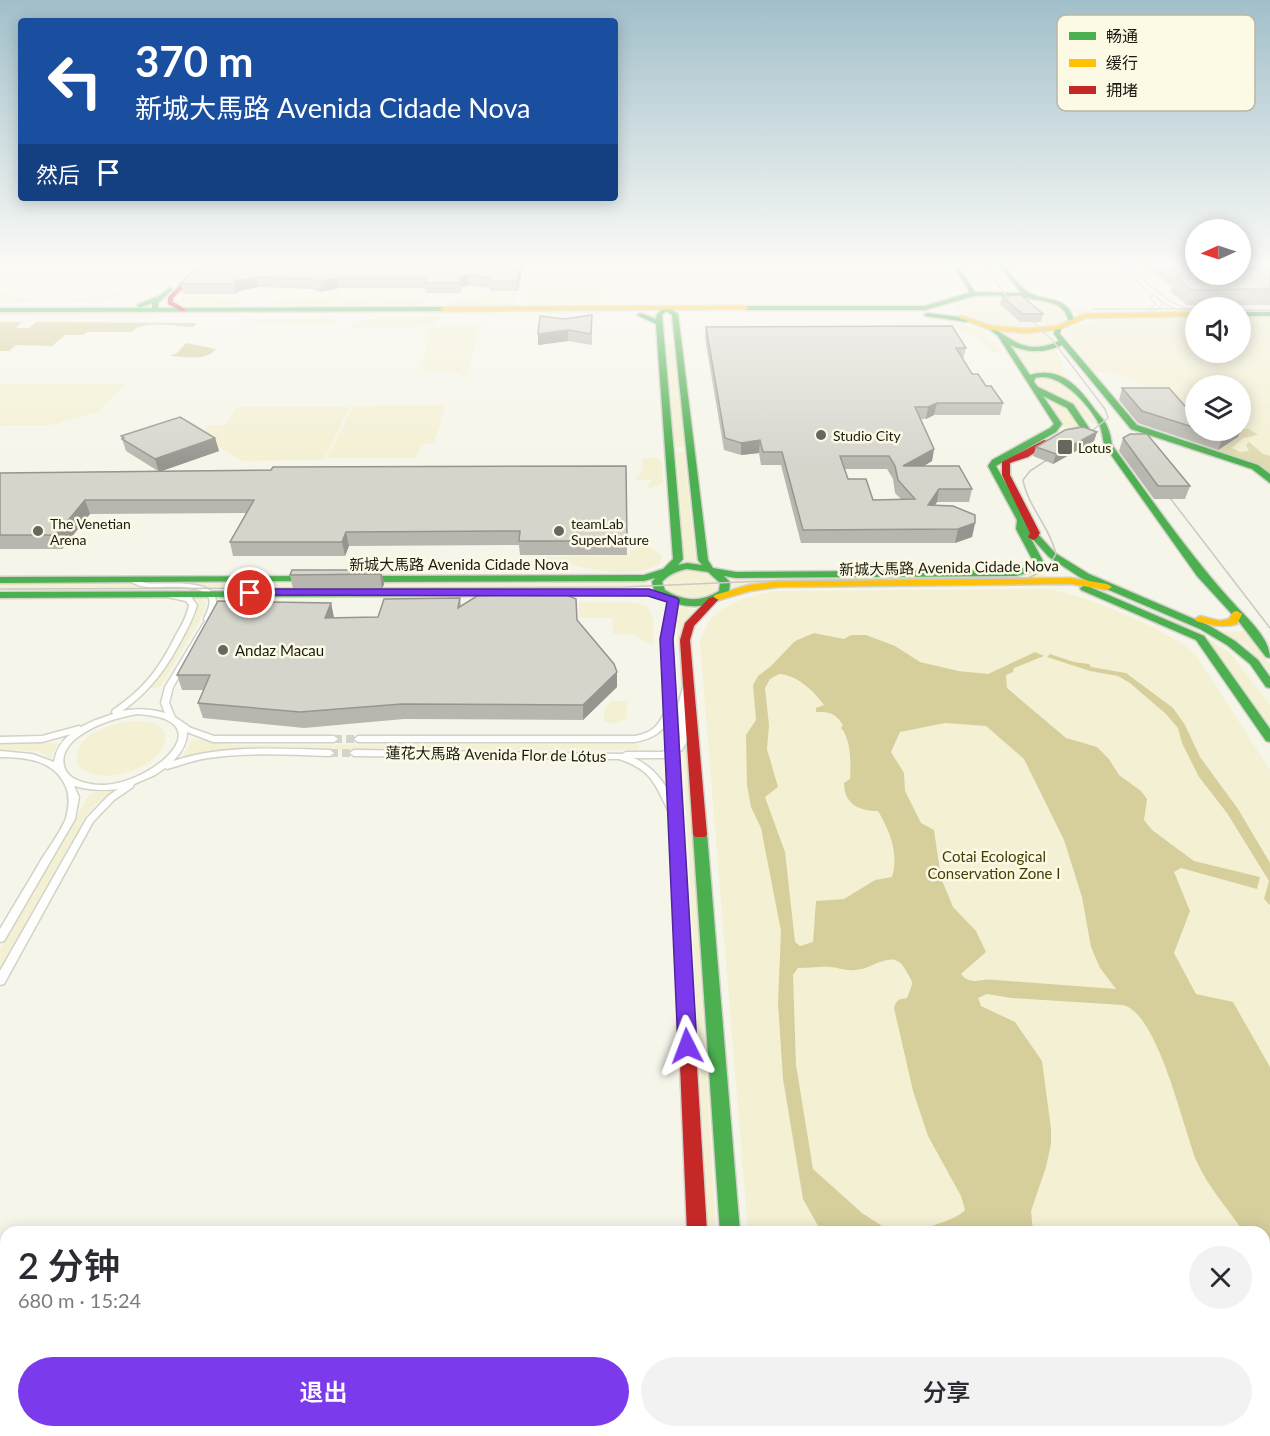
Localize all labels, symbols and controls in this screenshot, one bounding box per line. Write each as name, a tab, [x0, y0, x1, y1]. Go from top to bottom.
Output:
legend	[1057, 15, 1255, 111]
text: 畅通	[1106, 26, 1138, 45]
text: 370 m	[135, 36, 253, 86]
icon: left	[36, 42, 114, 120]
text: 缓行	[1106, 53, 1138, 72]
text: 拥堵	[1106, 80, 1138, 99]
text: 新城大馬路 Avenida Cidade Nova	[135, 91, 530, 124]
icon: arrive	[92, 156, 125, 189]
text: 然后	[36, 161, 80, 188]
north arrow	[1185, 219, 1251, 285]
map controls	[1185, 219, 1251, 441]
button: sound	[1185, 297, 1251, 363]
button: layers	[1185, 375, 1251, 441]
place label: Studio City	[833, 427, 902, 444]
marker: Studio City	[814, 428, 828, 442]
marker: Lotus	[1056, 438, 1074, 456]
place label: Lotus	[1078, 439, 1111, 456]
place label: The Venetian Arena	[50, 515, 131, 548]
place label: teamLab SuperNature	[571, 515, 649, 548]
marker: The Venetian Arena	[31, 524, 45, 538]
marker: teamLab SuperNature	[552, 524, 566, 538]
street label: 新城大馬路 Avenida Cidade Nova	[349, 555, 569, 573]
street label: 新城大馬路 Avenida Cidade Nova	[839, 556, 1059, 578]
pin	[224, 567, 275, 618]
icon: arrive	[233, 576, 266, 609]
place label: Andaz Macau	[235, 641, 324, 659]
marker: Andaz Macau	[216, 643, 230, 657]
street label: 蓮花大馬路 Avenida Flor de Lótus	[385, 743, 607, 765]
park label: Cotai Ecological Conservation Zone I	[927, 847, 1061, 882]
position arrow	[655, 1014, 719, 1078]
text: 2 分钟	[18, 1243, 120, 1287]
button: close	[1189, 1246, 1252, 1309]
text: 680 m · 15:24	[18, 1288, 141, 1312]
button: 退出	[18, 1357, 629, 1426]
button: 分享	[641, 1357, 1252, 1426]

